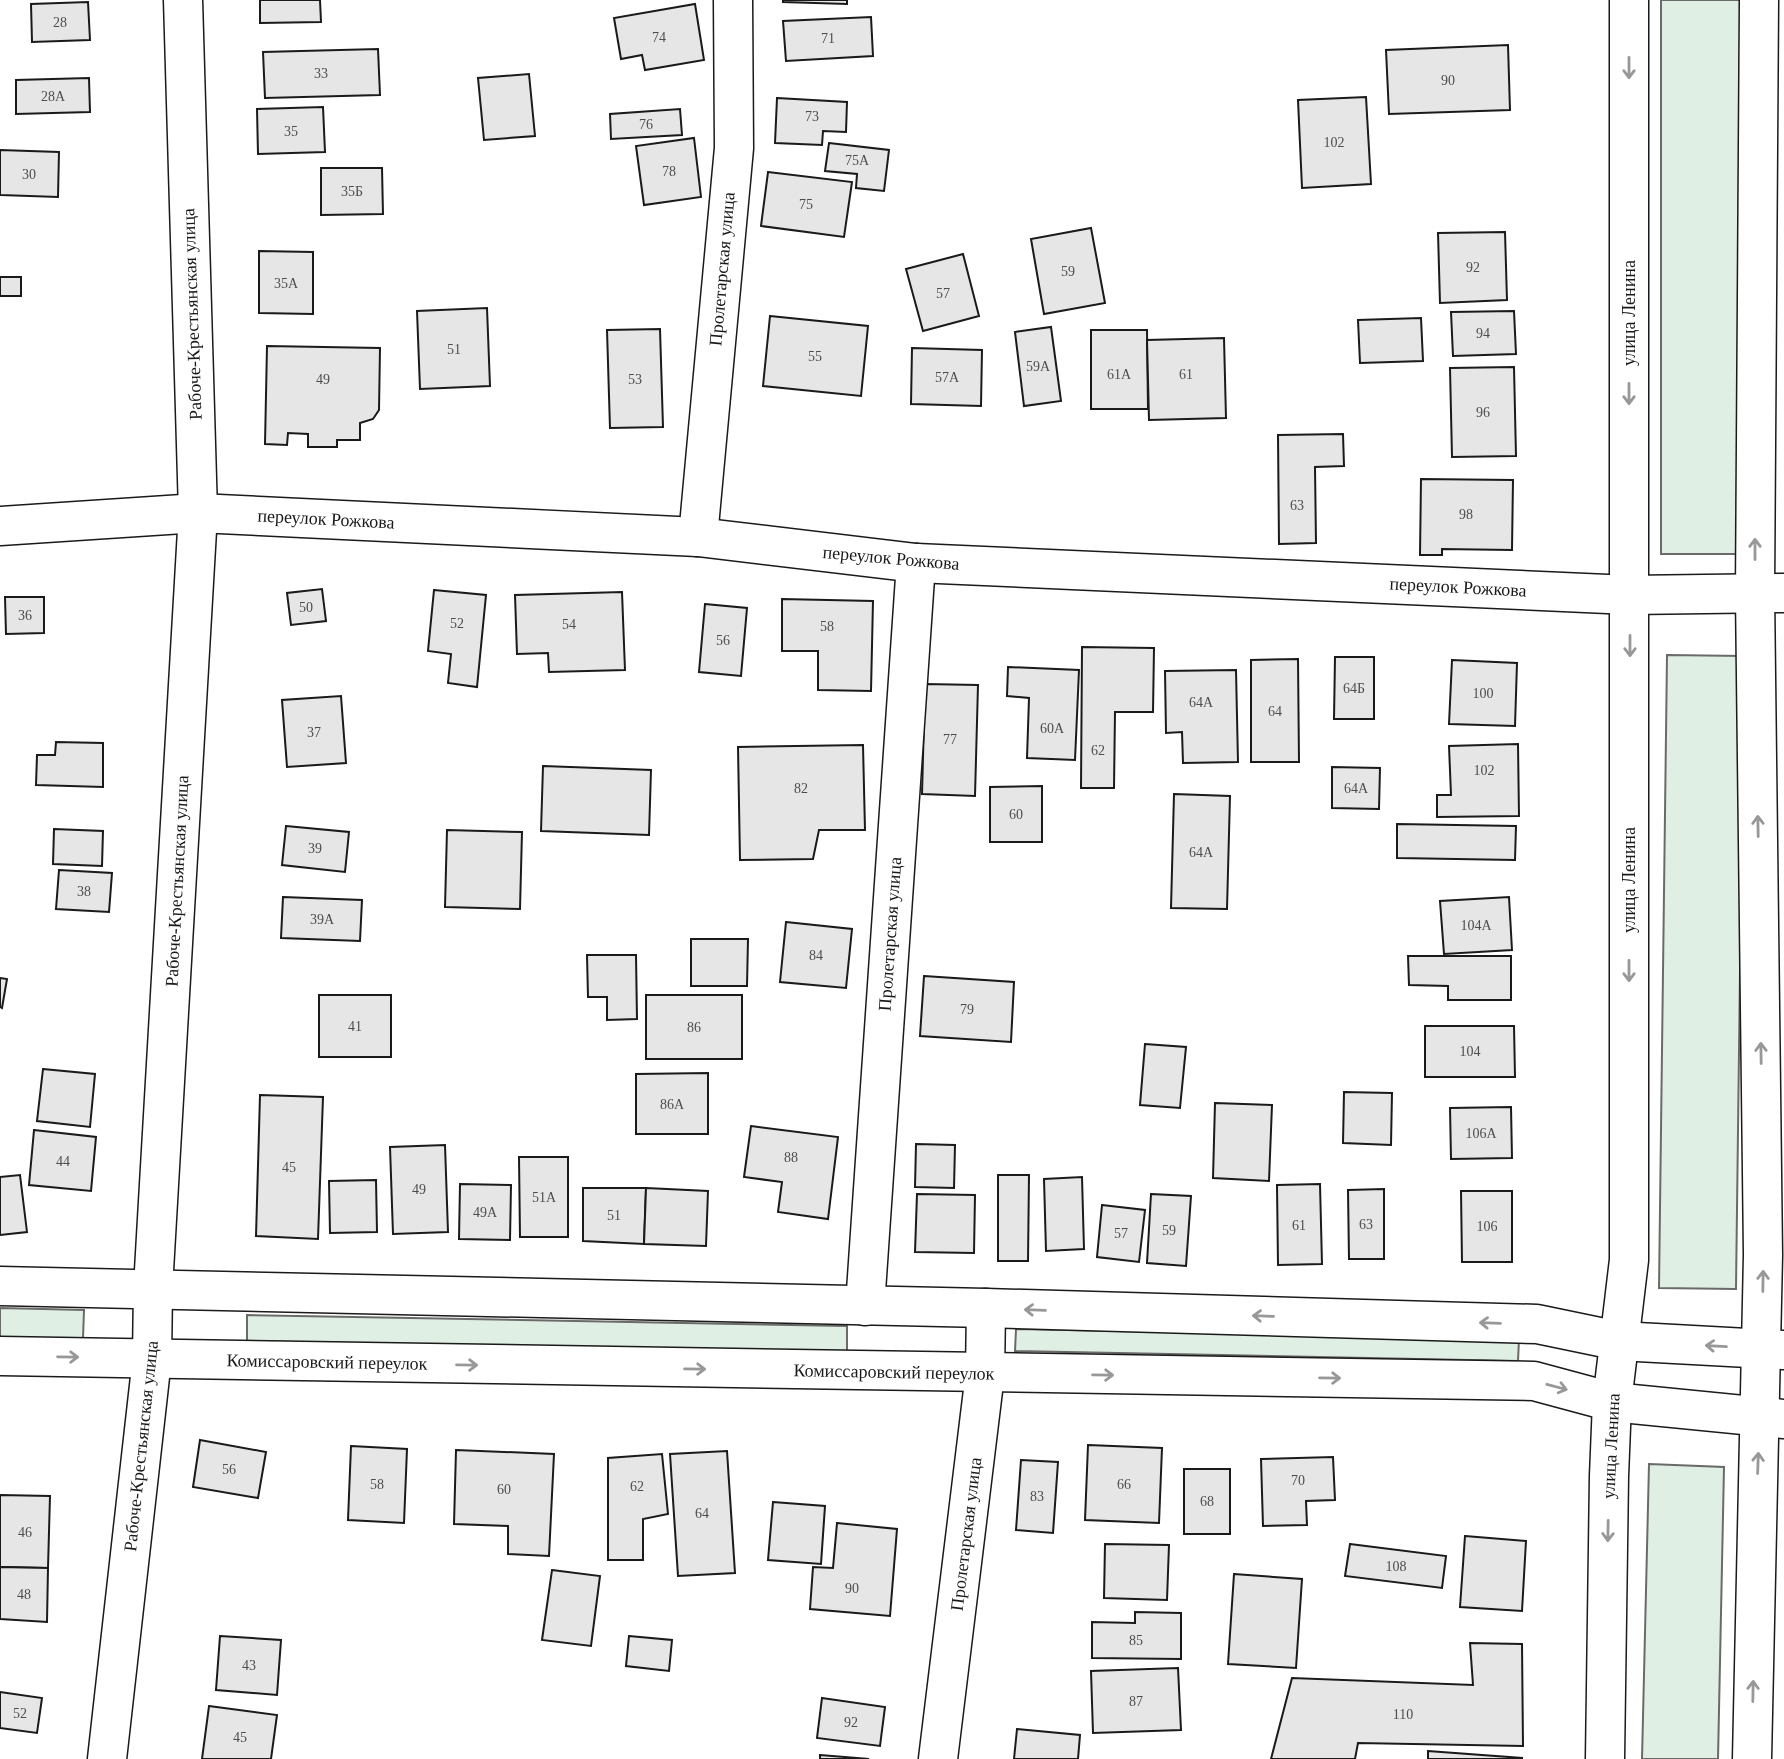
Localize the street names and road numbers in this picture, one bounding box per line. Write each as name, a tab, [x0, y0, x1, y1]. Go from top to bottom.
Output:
street label: Пролетарская улица	[705, 191, 739, 347]
street label: Рабоче-Крестьянская улица	[178, 208, 206, 420]
street label: улица Ленина	[1619, 260, 1639, 366]
street label: переулок Рожкова	[257, 505, 395, 533]
street label: переулок Рожкова	[822, 542, 960, 574]
street label: переулок Рожкова	[1389, 573, 1527, 601]
street label: Рабоче-Крестьянская улица	[161, 775, 193, 987]
street label: улица Ленина	[1619, 827, 1639, 933]
street label: Пролетарская улица	[875, 856, 905, 1012]
street label: Рабоче-Крестьянская улица	[120, 1340, 162, 1552]
street label: Комиссаровский переулок	[226, 1350, 428, 1374]
street label: Комиссаровский переулок	[793, 1360, 995, 1384]
street label: улица Ленина	[1598, 1393, 1624, 1499]
street label: Пролетарская улица	[947, 1456, 985, 1612]

